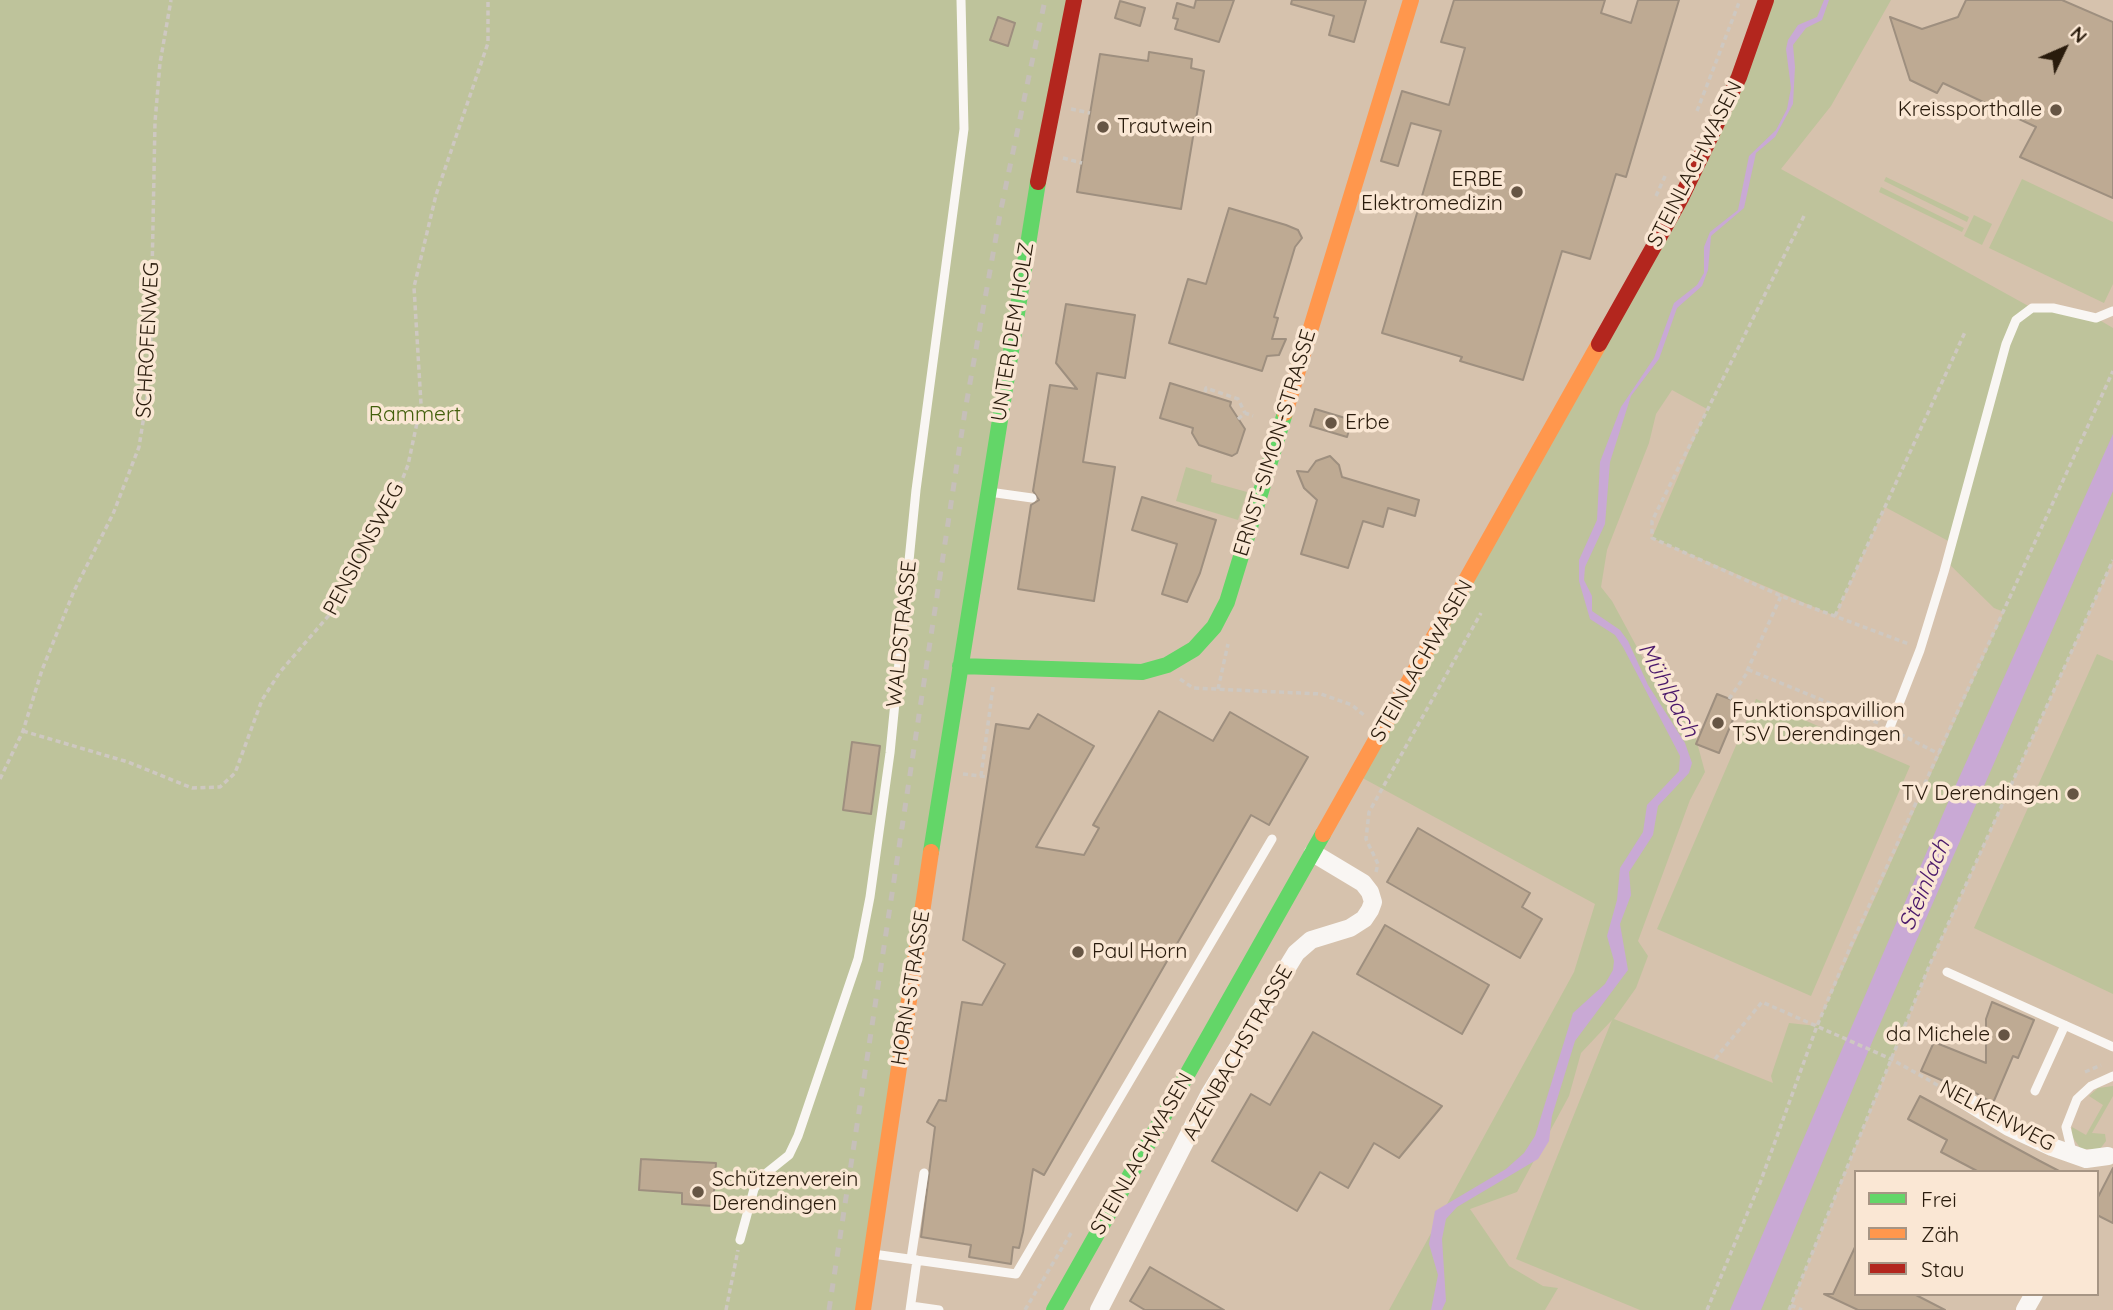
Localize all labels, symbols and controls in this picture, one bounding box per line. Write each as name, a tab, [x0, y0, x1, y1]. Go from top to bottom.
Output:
north arrow	[2029, 14, 2099, 84]
text: N	[2066, 21, 2093, 48]
street label: STEINLACHWASEN	[1642, 77, 1748, 251]
place label: Kreissporthalle	[1898, 97, 2042, 123]
marker: Kreissporthalle	[2048, 102, 2064, 118]
place label: Trautwein	[1117, 114, 1213, 140]
marker: Trautwein	[1095, 119, 1111, 135]
place label: ERBE Elektromedizin	[1361, 167, 1503, 217]
marker: ERBE Elektromedizin	[1509, 184, 1525, 200]
street label: UNTER DEM HOLZ	[986, 241, 1040, 423]
street label: SCHROFENWEG	[131, 261, 165, 419]
street label: ERNST-SIMON-STRASSE	[1229, 327, 1321, 559]
park label: Rammert	[369, 402, 461, 428]
place label: Erbe	[1345, 410, 1390, 436]
marker: Erbe	[1323, 415, 1339, 431]
street label: PENSIONSWEG	[318, 478, 410, 620]
street label: WALDSTRASSE	[882, 559, 922, 709]
street label: STEINLACHWASEN	[1365, 576, 1479, 746]
water label: Mühlbach	[1632, 638, 1704, 742]
place label: Funktionspavillion TSV Derendingen	[1732, 698, 1905, 748]
marker: Funktionspavillion TSV Derendingen	[1710, 715, 1726, 731]
place label: TV Derendingen	[1902, 781, 2059, 807]
marker: TV Derendingen	[2065, 786, 2081, 802]
water label: Steinlach	[1894, 835, 1956, 935]
street label: HORN-STRASSE	[886, 909, 936, 1067]
place label: Paul Horn	[1092, 939, 1187, 965]
marker: Paul Horn	[1070, 944, 1086, 960]
street label: AZENBACHSTRASSE	[1178, 961, 1298, 1145]
place label: da Michele	[1886, 1022, 1990, 1048]
marker: da Michele	[1996, 1027, 2012, 1043]
street label: STEINLACHWASEN	[1085, 1069, 1199, 1239]
street label: NELKENWEG	[1935, 1075, 2059, 1157]
place label: Schützenverein Derendingen	[712, 1167, 858, 1217]
legend	[1854, 1170, 2099, 1296]
marker: Schützenverein Derendingen	[690, 1184, 706, 1200]
text: Frei	[1921, 1186, 1957, 1212]
text: Zäh	[1921, 1221, 1959, 1247]
text: Stau	[1921, 1256, 1964, 1282]

